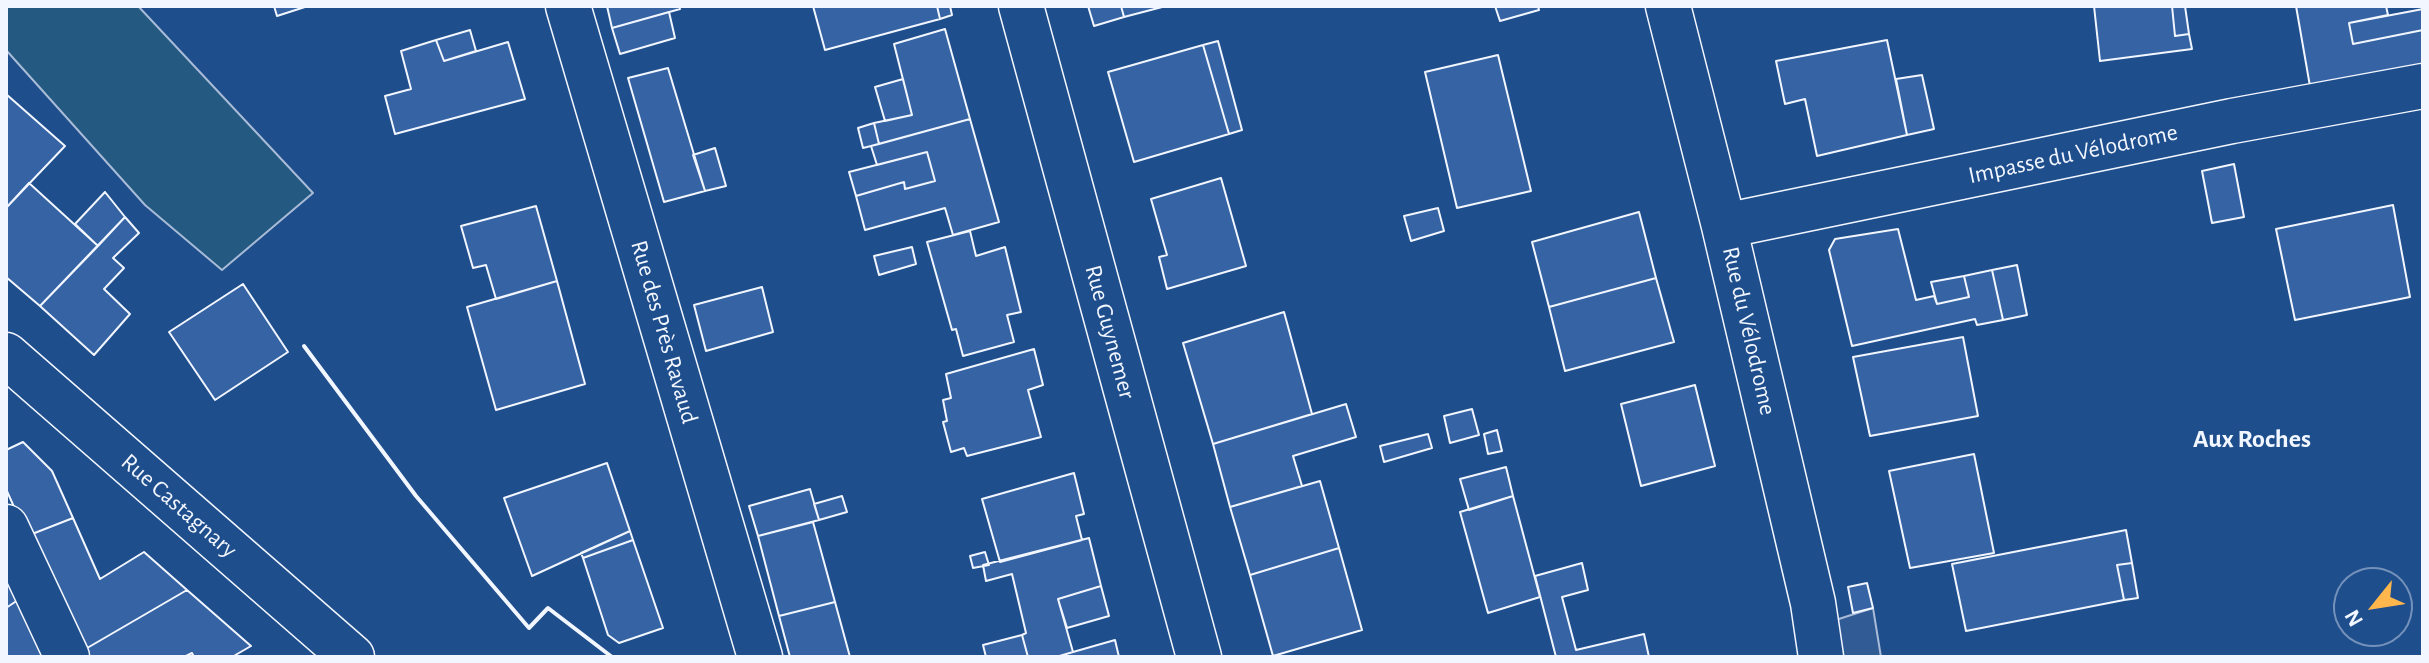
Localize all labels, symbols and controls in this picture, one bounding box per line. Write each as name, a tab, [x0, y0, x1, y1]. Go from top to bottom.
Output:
street label: Impasse du Vélodrome	[1966, 118, 2180, 190]
street label: Rue des Près Ravaud	[624, 237, 704, 427]
street label: Rue du Vélodrome	[1716, 244, 1782, 418]
street label: Rue Guynemer	[1078, 262, 1142, 402]
district label: Aux Roches	[2193, 423, 2311, 455]
street label: Rue Castagnary	[115, 448, 243, 564]
north arrow	[2333, 567, 2413, 647]
text: N	[2341, 606, 2367, 630]

